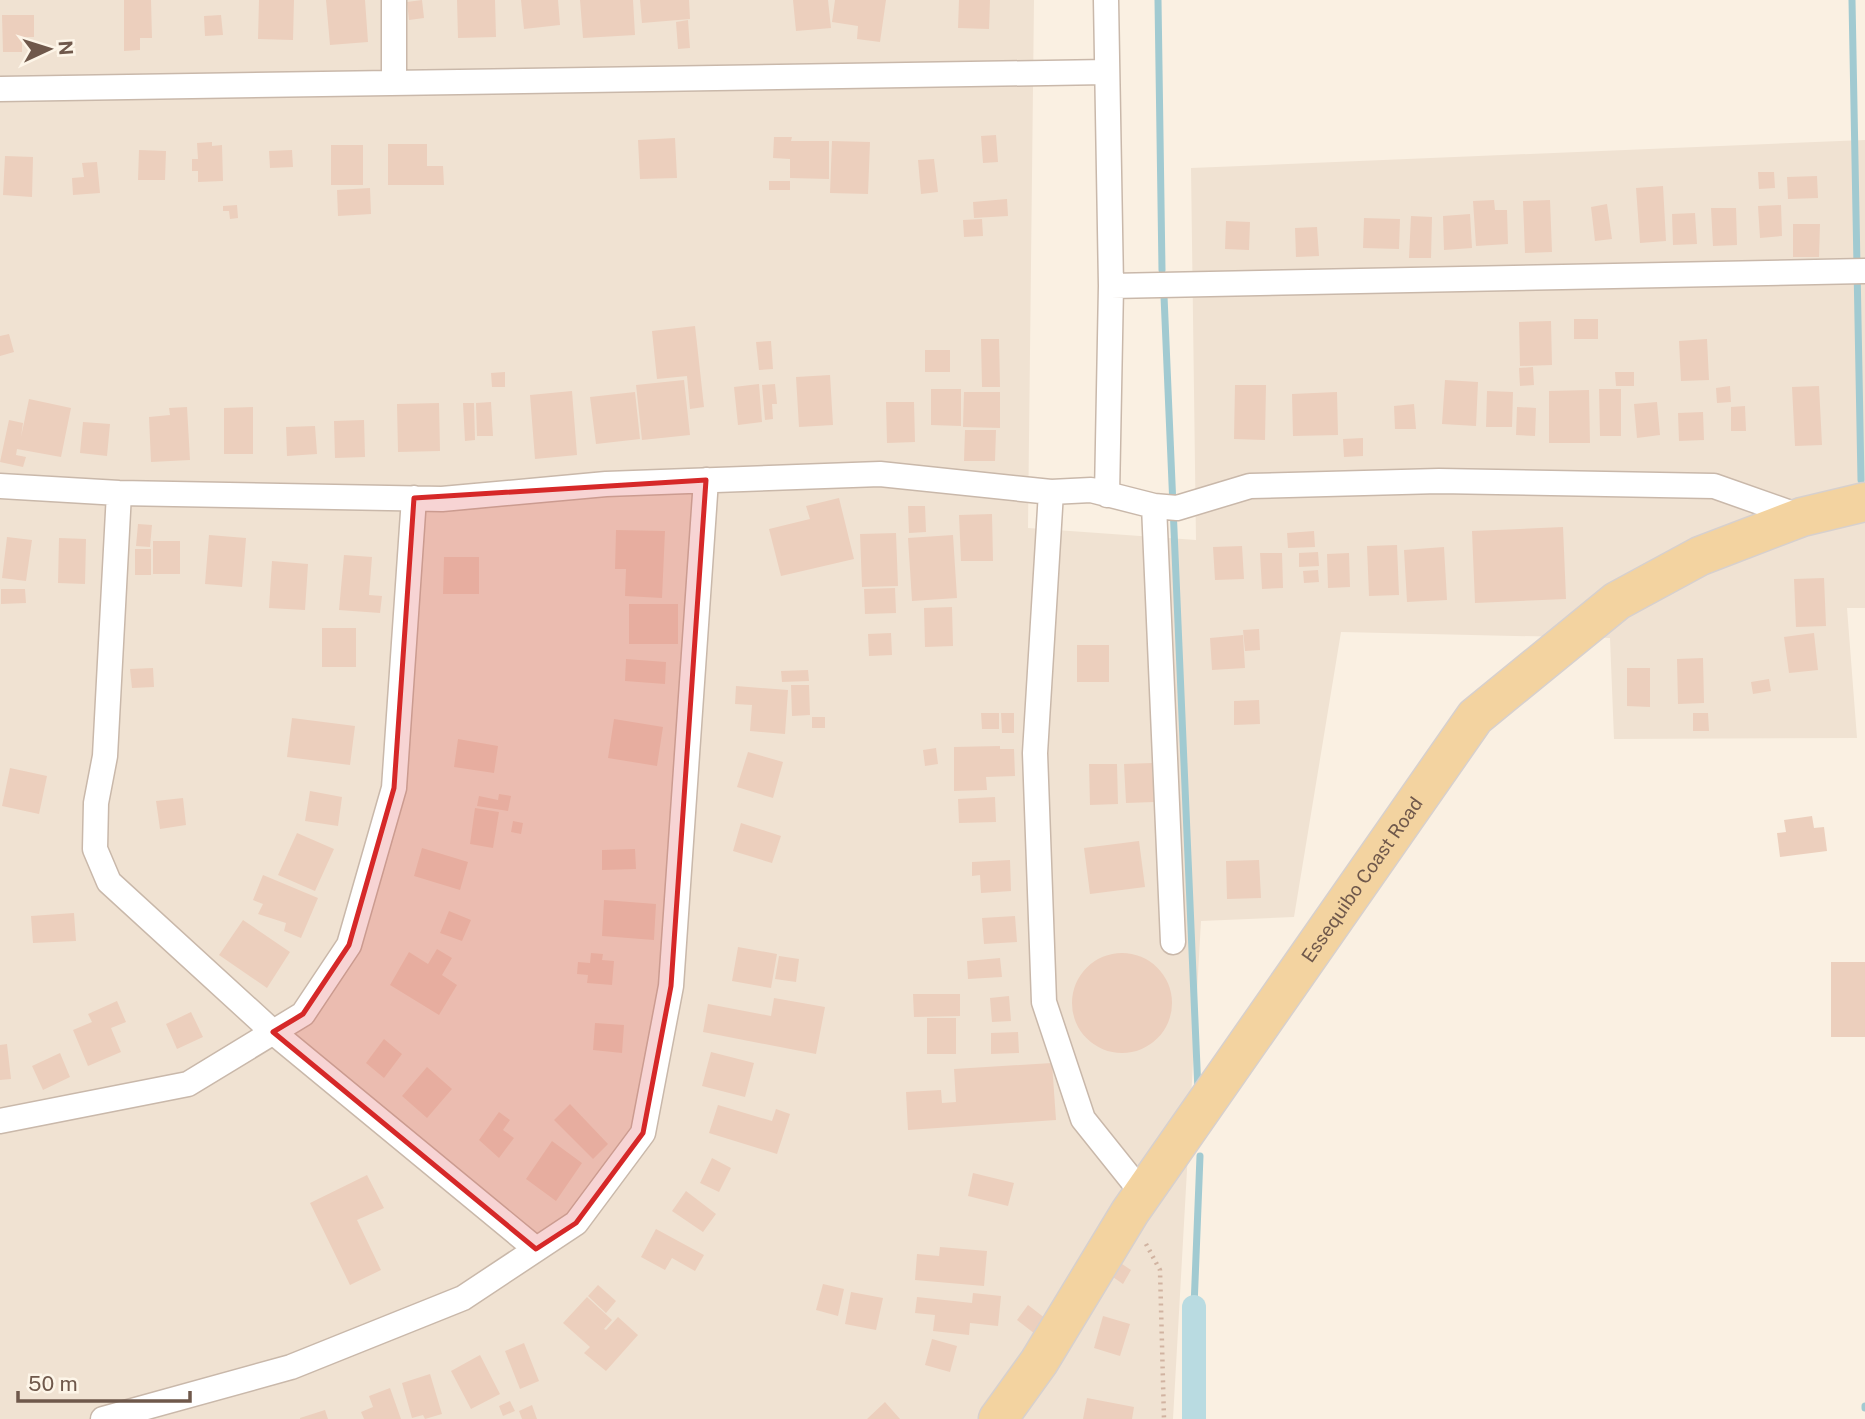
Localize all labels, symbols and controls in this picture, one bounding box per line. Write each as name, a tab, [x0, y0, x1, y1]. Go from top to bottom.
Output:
north arrow	[14, 14, 84, 84]
text: N	[54, 40, 77, 56]
street label: Essequibo Coast Road	[1297, 793, 1427, 966]
scale bar	[18, 1360, 189, 1404]
text: 50 m	[28, 1371, 78, 1396]

